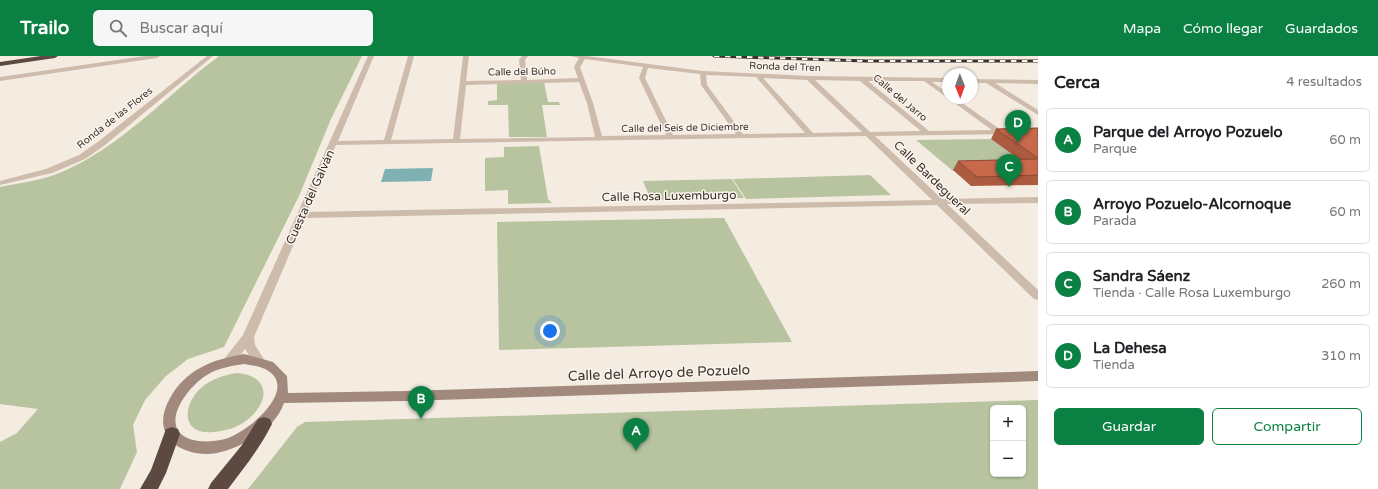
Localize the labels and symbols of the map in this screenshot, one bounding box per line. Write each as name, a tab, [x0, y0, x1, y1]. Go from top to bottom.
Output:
street label: Ronda del Tren	[749, 60, 821, 74]
street label: Calle del Búho	[488, 65, 556, 79]
north arrow	[942, 68, 978, 104]
street label: Calle del Jarro	[871, 72, 929, 124]
street label: Ronda de las Flores	[75, 85, 155, 151]
pin: D	[1005, 110, 1031, 143]
street label: Calle del Seis de Diciembre	[621, 121, 749, 135]
street label: Calle Bardegueral	[891, 138, 973, 218]
street label: Cuesta del Galván	[283, 148, 337, 246]
pin: C	[996, 154, 1022, 187]
street label: Calle Rosa Luxemburgo	[601, 188, 737, 204]
your location	[540, 321, 560, 341]
street label: Calle del Arroyo de Pozuelo	[568, 361, 750, 385]
pin: B	[408, 386, 434, 419]
pin: A	[623, 418, 649, 451]

